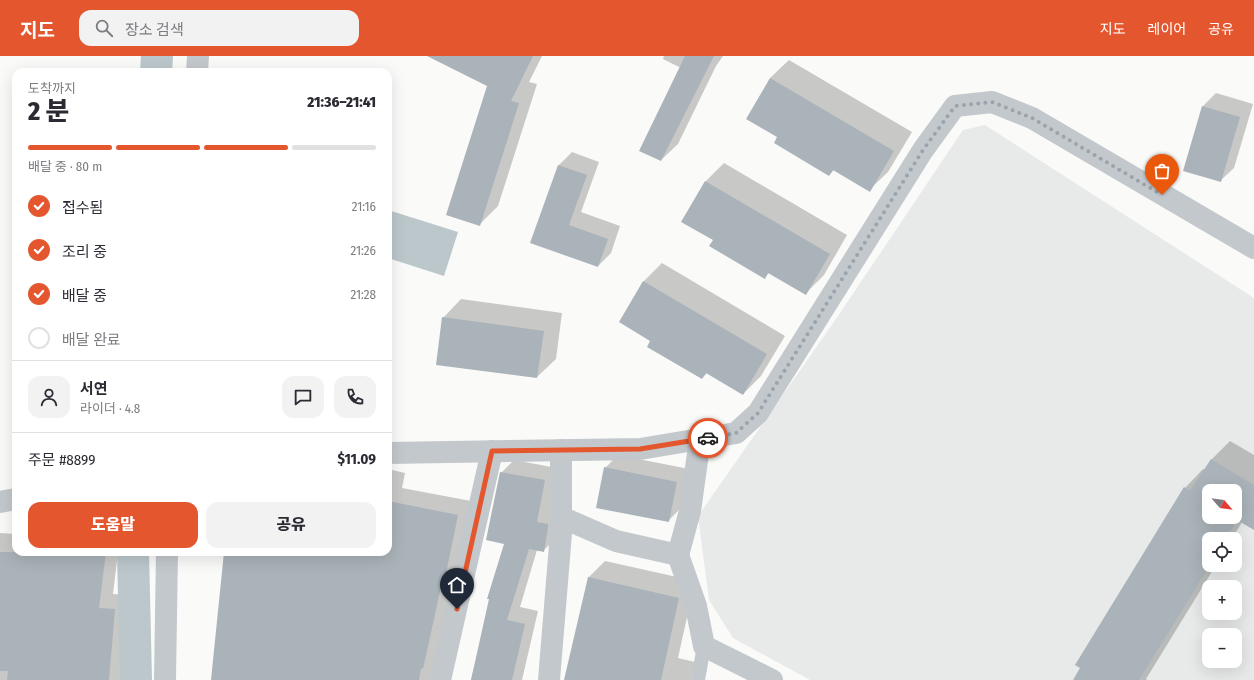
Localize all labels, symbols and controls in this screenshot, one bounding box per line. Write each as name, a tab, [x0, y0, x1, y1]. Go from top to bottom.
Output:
search box	[79, 10, 359, 46]
icon: search	[93, 17, 115, 39]
text: 지도	[20, 19, 55, 42]
text: 장소 검색	[125, 21, 184, 39]
text: 지도	[1100, 21, 1126, 38]
text: 레이어	[1148, 21, 1186, 38]
text: 공유	[1208, 21, 1234, 38]
text: 도착까지	[28, 81, 76, 96]
text: 21:36–21:41	[307, 93, 376, 111]
text: 2 분	[28, 96, 69, 127]
pin	[1145, 154, 1179, 195]
text: 배달 중 · 80 m	[28, 159, 102, 174]
icon: bag	[1151, 160, 1173, 182]
icon: check	[28, 195, 50, 217]
text: 접수됨	[62, 199, 103, 217]
text: 21:16	[352, 199, 376, 214]
icon: check	[28, 239, 50, 261]
text: 조리 중	[62, 243, 107, 261]
text: 21:26	[351, 243, 376, 258]
icon: check	[28, 283, 50, 305]
text: 배달 중	[62, 287, 107, 305]
text: 21:28	[350, 287, 376, 302]
text: 배달 완료	[62, 331, 121, 349]
button: person	[28, 376, 70, 418]
button: chat	[282, 376, 324, 418]
button: phone	[334, 376, 376, 418]
text: 서연	[80, 380, 108, 398]
text: 라이더 · 4.8	[80, 401, 140, 416]
courier	[688, 418, 728, 458]
icon: car	[697, 427, 719, 449]
text: $11.09	[338, 450, 376, 468]
text: 주문 #8899	[28, 451, 96, 469]
north arrow	[1202, 484, 1242, 524]
map controls	[1202, 484, 1242, 668]
button: 도움말	[28, 502, 198, 548]
button: 공유	[206, 502, 376, 548]
button: locate	[1202, 532, 1242, 572]
pin	[440, 568, 474, 609]
icon: home	[446, 574, 468, 596]
button: +	[1202, 580, 1242, 620]
button: −	[1202, 628, 1242, 668]

